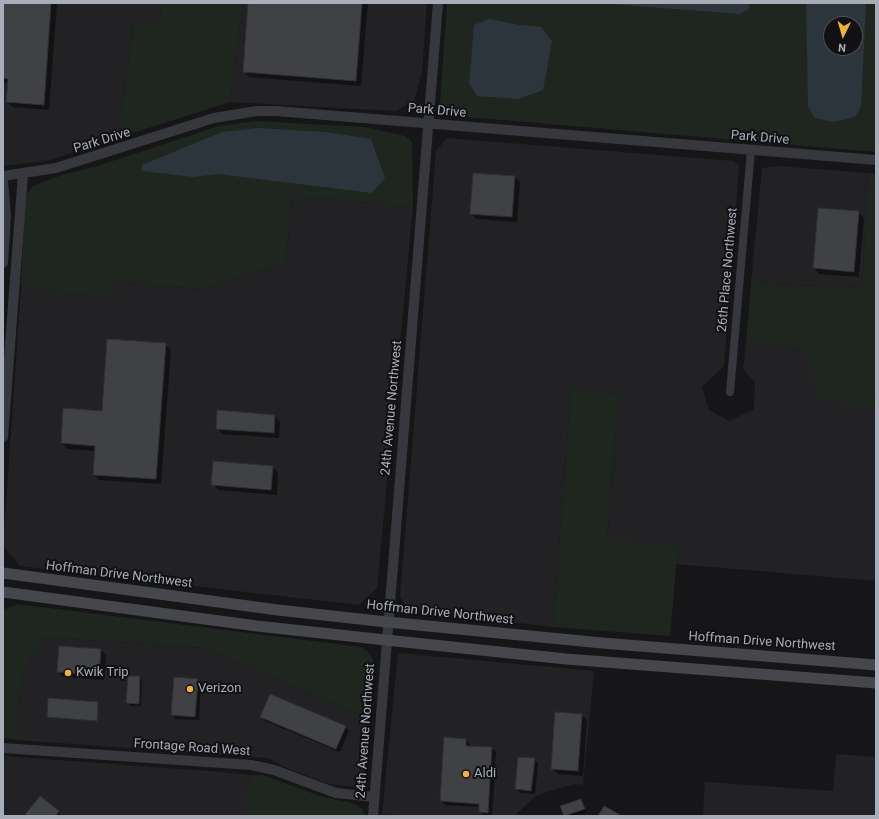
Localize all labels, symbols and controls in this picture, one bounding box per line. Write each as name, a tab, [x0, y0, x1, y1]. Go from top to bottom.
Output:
north arrow	[823, 16, 863, 56]
text: N	[838, 41, 846, 54]
street label: Park Drive	[407, 101, 467, 121]
street label: Park Drive	[72, 125, 132, 157]
street label: Park Drive	[730, 128, 790, 148]
street label: 26th Place Northwest	[715, 207, 741, 333]
street label: 24th Avenue Northwest	[378, 340, 406, 476]
street label: Hoffman Drive Northwest	[45, 558, 193, 592]
street label: Hoffman Drive Northwest	[366, 598, 514, 628]
street label: Hoffman Drive Northwest	[688, 629, 836, 655]
street label: 24th Avenue Northwest	[353, 663, 379, 799]
place label: Kwik Trip	[76, 665, 129, 681]
marker: Kwik Trip	[63, 668, 73, 678]
place label: Verizon	[198, 681, 241, 697]
marker: Verizon	[185, 684, 195, 694]
street label: Frontage Road West	[133, 736, 251, 760]
place label: Aldi	[474, 766, 496, 782]
marker: Aldi	[461, 769, 471, 779]

